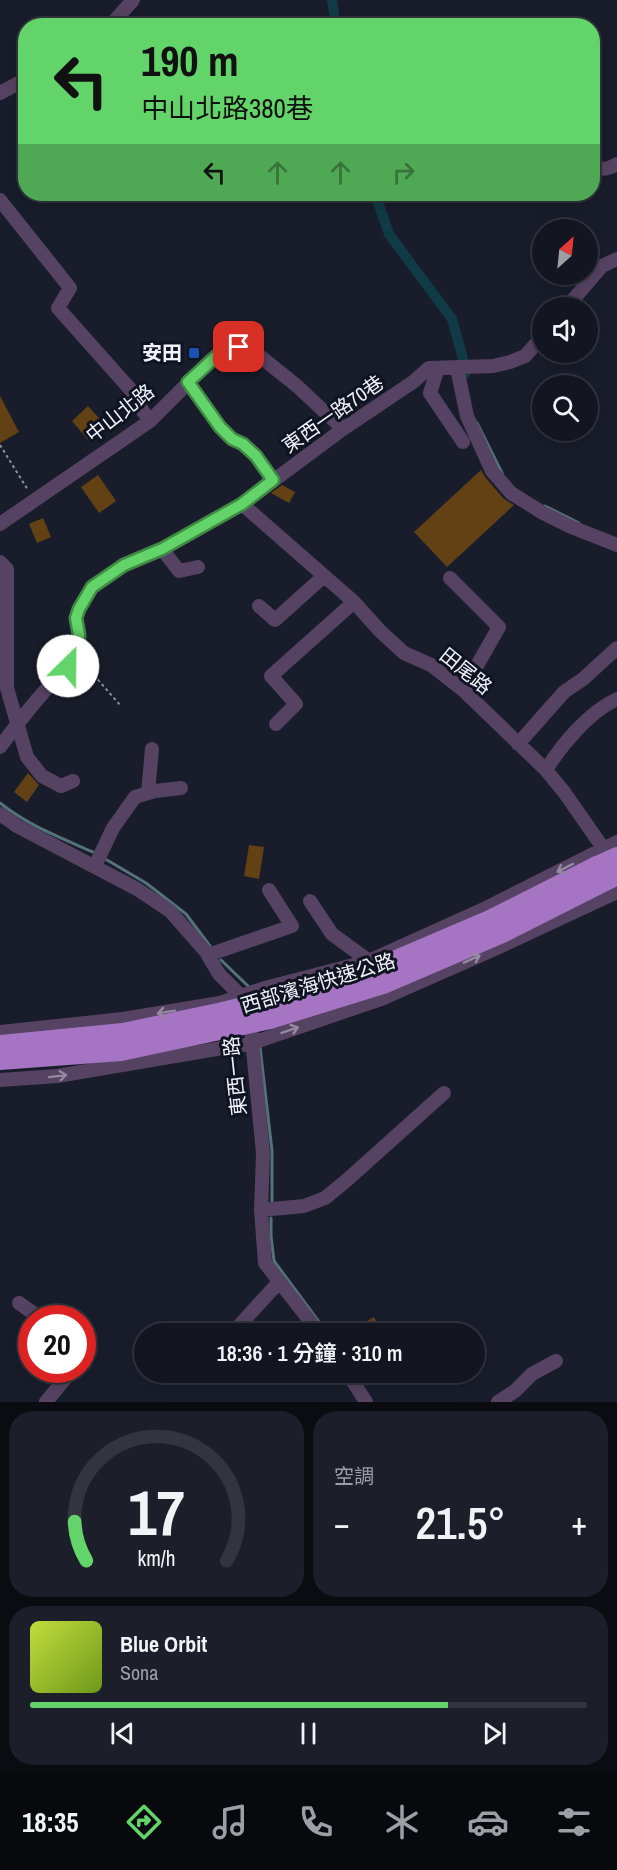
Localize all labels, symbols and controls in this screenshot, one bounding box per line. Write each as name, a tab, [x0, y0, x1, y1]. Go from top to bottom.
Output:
text: 190 m	[141, 33, 239, 89]
icon: left	[42, 42, 120, 120]
text: 中山北路380巷	[141, 90, 313, 126]
icon: left	[198, 156, 231, 189]
icon: ahead	[261, 156, 294, 189]
icon: ahead	[324, 156, 357, 189]
icon: right	[387, 156, 420, 189]
north arrow	[532, 219, 598, 285]
map controls	[532, 219, 598, 441]
button: sound	[532, 297, 598, 363]
pin	[213, 321, 264, 372]
icon: arrive	[222, 330, 255, 363]
place label: 安田	[142, 339, 182, 366]
marker: 安田	[187, 346, 201, 360]
street label: 東西一路70巷	[277, 369, 389, 459]
button: search	[532, 375, 598, 441]
street label: 中山北路	[80, 377, 160, 448]
position arrow	[36, 634, 100, 698]
street label: 田尾路	[435, 641, 498, 700]
one-way arrow	[556, 863, 574, 874]
street label: 西部濱海快速公路	[237, 946, 398, 1019]
one-way arrow	[462, 953, 480, 964]
one-way arrow	[157, 1006, 177, 1017]
one-way arrow	[280, 1023, 299, 1034]
street label: 東西一路	[217, 1035, 252, 1117]
one-way arrow	[48, 1070, 68, 1081]
speed limit sign: 20	[18, 1305, 96, 1383]
text: 18:36 · 1 分鐘 · 310 m	[217, 1338, 402, 1368]
text: 空調	[334, 1462, 374, 1489]
text: 17	[128, 1470, 185, 1554]
text: 21.5°	[416, 1492, 505, 1553]
text: −	[334, 1501, 350, 1545]
text: +	[571, 1501, 587, 1545]
text: km/h	[137, 1544, 176, 1573]
text: Blue Orbit	[120, 1629, 207, 1659]
text: Sona	[120, 1659, 158, 1686]
icon: previous	[106, 1717, 139, 1750]
icon: pause	[292, 1717, 325, 1750]
icon: next	[478, 1717, 511, 1750]
icon: directions	[123, 1801, 165, 1843]
icon: music	[209, 1801, 251, 1843]
icon: phone	[295, 1801, 337, 1843]
icon: climate	[381, 1801, 423, 1843]
icon: car	[467, 1801, 509, 1843]
icon: filters	[553, 1801, 595, 1843]
text: 18:35	[22, 1804, 79, 1840]

